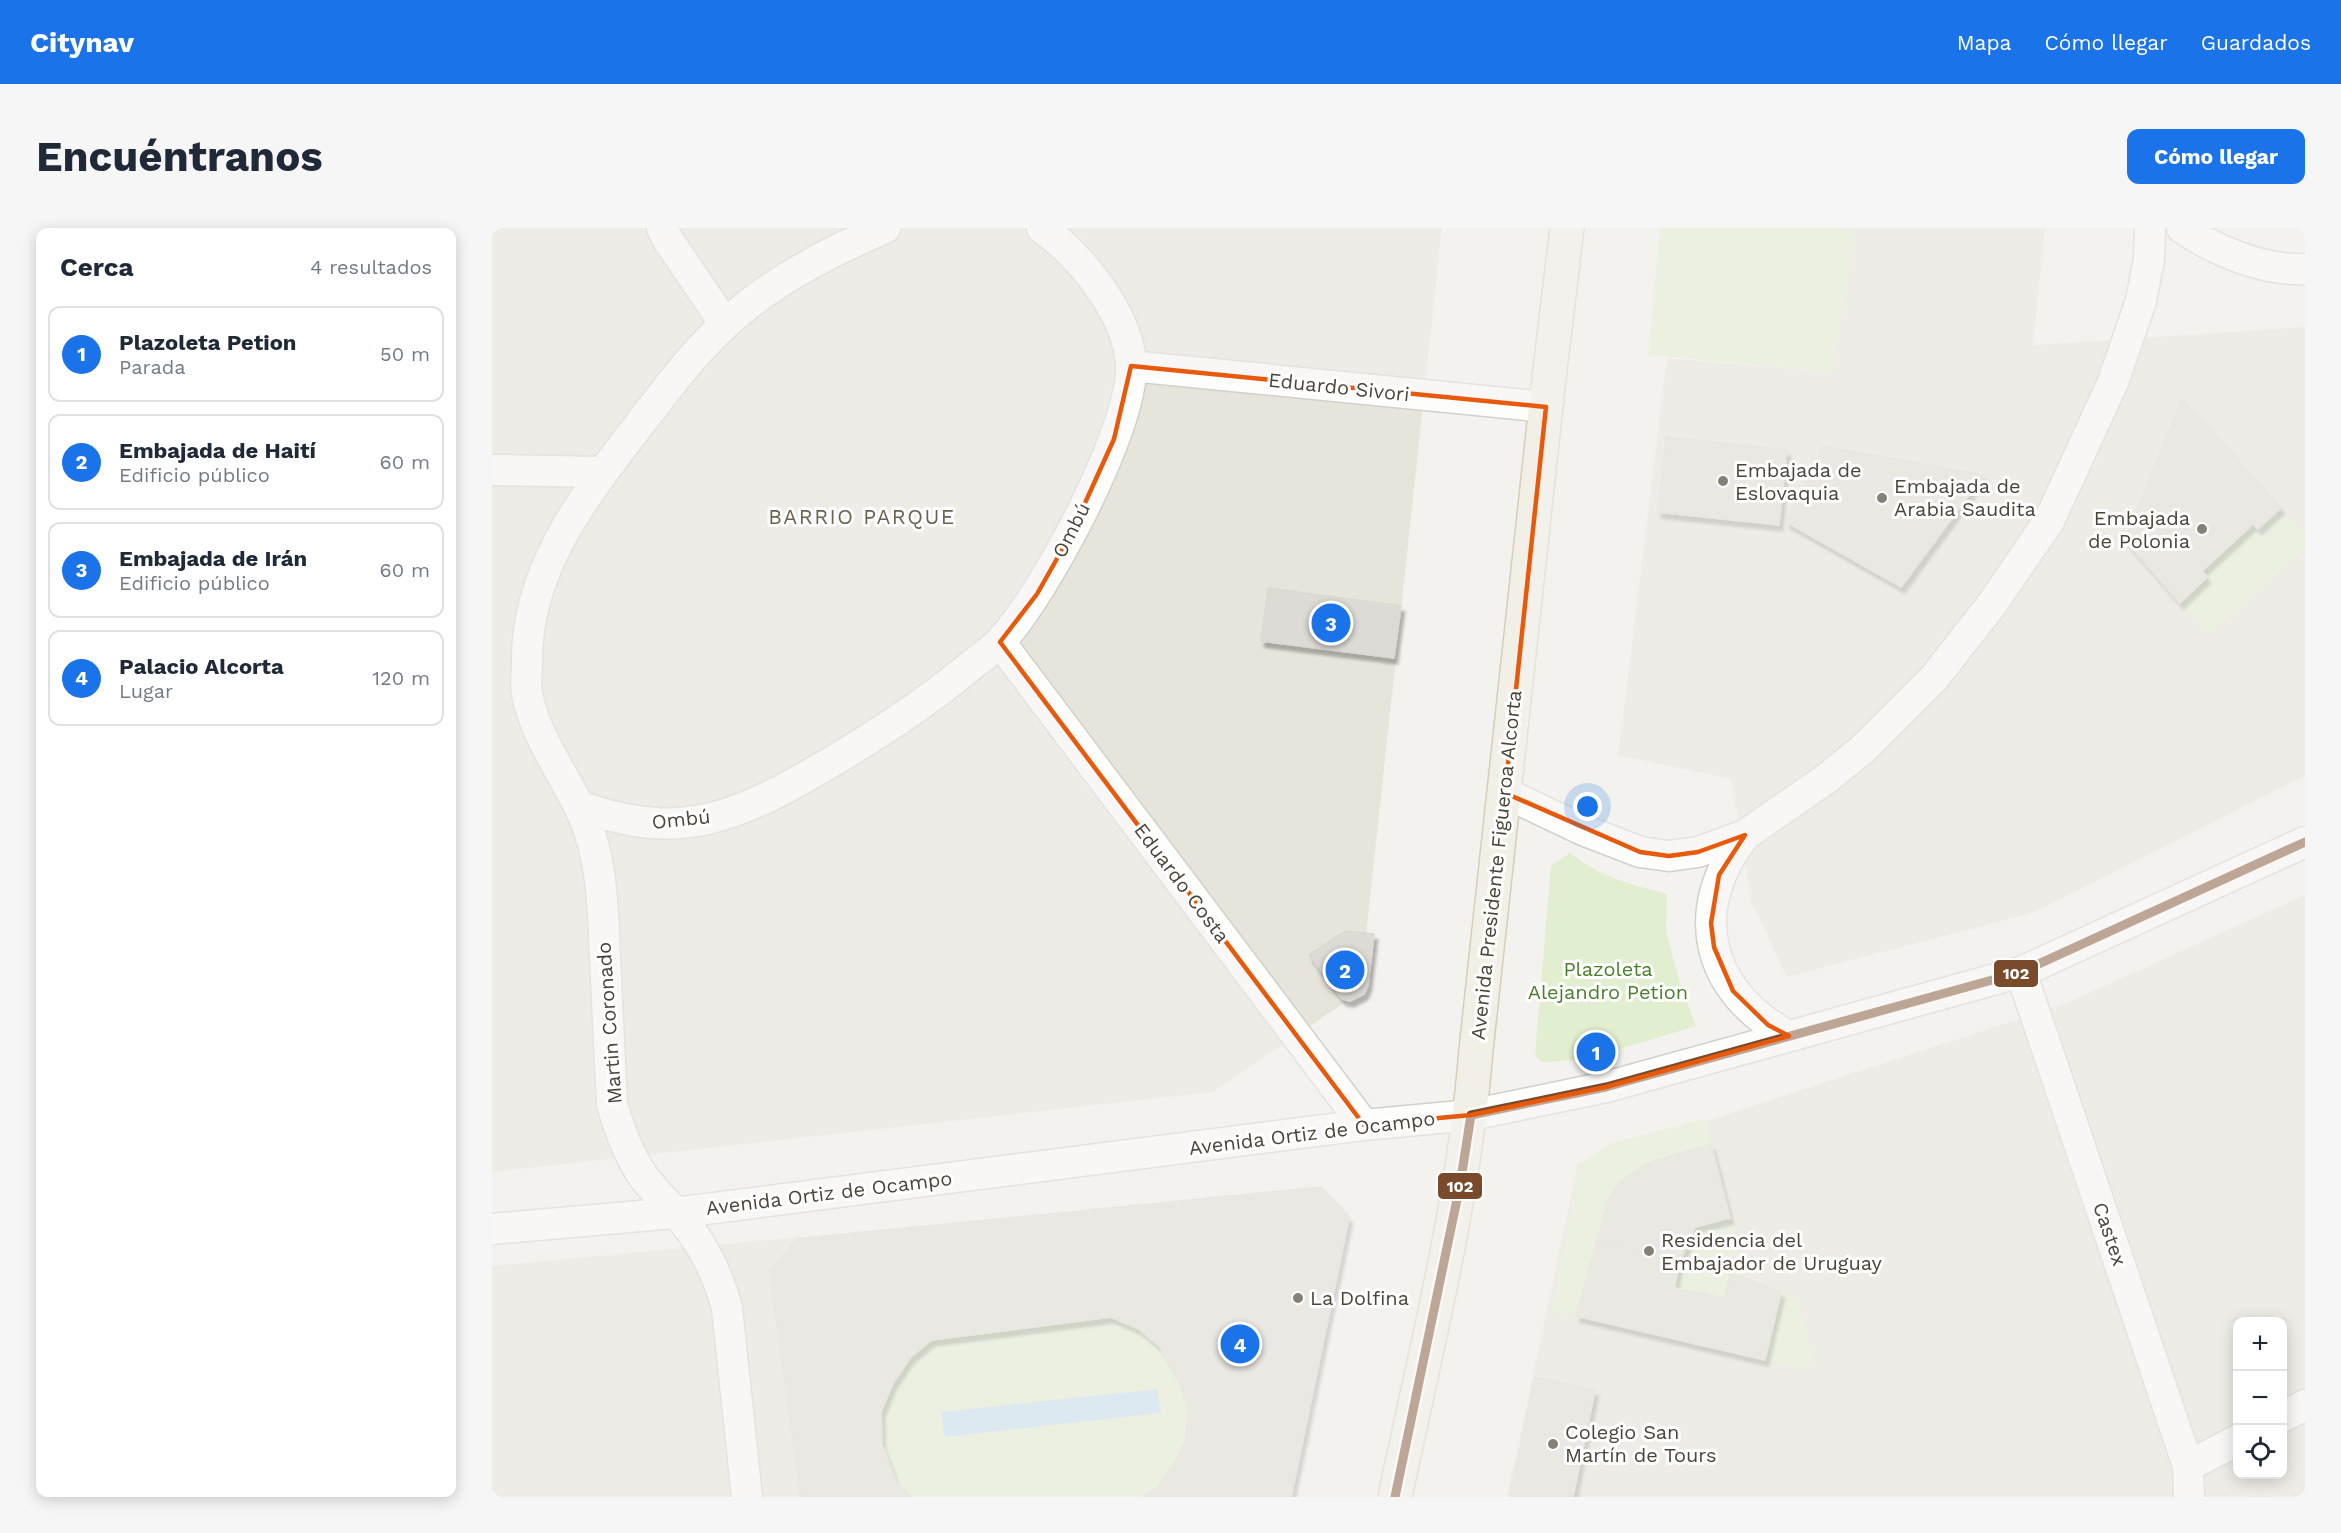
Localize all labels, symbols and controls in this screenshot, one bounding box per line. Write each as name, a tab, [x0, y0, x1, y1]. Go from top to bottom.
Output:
text: Citynav	[30, 26, 134, 59]
text: Mapa	[1957, 30, 2011, 55]
text: Cómo llegar	[2044, 30, 2168, 55]
text: Guardados	[2201, 30, 2311, 55]
button: Cómo llegar	[2127, 129, 2305, 184]
text: Encuéntranos	[36, 132, 323, 181]
text: Cerca	[60, 252, 134, 282]
text: 4 resultados	[310, 255, 432, 279]
text: Plazoleta Petion	[119, 330, 296, 355]
text: 1	[77, 342, 86, 366]
text: 50 m	[380, 342, 430, 366]
text: Parada	[119, 355, 186, 379]
street label: Eduardo Sivori	[1267, 368, 1411, 406]
text: Embajada de Haití	[119, 438, 316, 463]
text: 2	[76, 450, 87, 474]
text: 60 m	[380, 450, 430, 474]
place label: Embajada de Eslovaquia	[1735, 458, 1862, 505]
text: Edificio público	[119, 463, 270, 487]
marker: Embajada de Eslovaquia	[1716, 474, 1730, 488]
place label: Embajada de Arabia Saudita	[1894, 474, 2036, 521]
marker: Embajada de Arabia Saudita	[1875, 491, 1889, 505]
street label: Ombú	[1047, 498, 1095, 562]
district label: BARRIO PARQUE	[768, 504, 956, 529]
place label: Embajada de Polonia	[2088, 506, 2190, 553]
marker: Embajada de Polonia	[2195, 522, 2209, 536]
text: Embajada de Irán	[119, 546, 307, 571]
text: 3	[76, 558, 87, 582]
text: 60 m	[380, 558, 430, 582]
text: Edificio público	[119, 571, 270, 595]
pin: 3	[1312, 600, 1350, 646]
text: Palacio Alcorta	[119, 654, 284, 679]
text: 4	[75, 666, 88, 690]
text: 120 m	[372, 666, 430, 690]
text: Lugar	[119, 679, 173, 703]
street label: Avenida Presidente Figueroa Alcorta	[1466, 689, 1526, 1041]
your location	[1573, 792, 1602, 821]
street label: Ombú	[651, 804, 711, 834]
street label: Eduardo Costa	[1129, 818, 1235, 948]
street label: Martin Coronado	[591, 941, 627, 1105]
pin: 2	[1326, 948, 1364, 992]
park label: Plazoleta Alejandro Petion	[1528, 957, 1688, 1004]
line badge: 102	[1993, 959, 2039, 988]
text: 102	[2003, 964, 2029, 983]
pin: 1	[1576, 1030, 1616, 1074]
street label: Avenida Ortiz de Ocampo	[1187, 1106, 1437, 1160]
street label: Avenida Ortiz de Ocampo	[704, 1166, 954, 1220]
line badge: 102	[1437, 1172, 1483, 1200]
text: 102	[1447, 1177, 1473, 1196]
street label: Castex	[2088, 1199, 2132, 1269]
place label: Residencia del Embajador de Uruguay	[1661, 1228, 1883, 1275]
marker: Residencia del Embajador de Uruguay	[1642, 1244, 1656, 1258]
place label: La Dolfina	[1310, 1286, 1409, 1310]
marker: La Dolfina	[1291, 1291, 1305, 1305]
map controls	[2233, 1317, 2287, 1479]
button: +	[2233, 1317, 2287, 1371]
pin: 4	[1220, 1322, 1260, 1366]
button: −	[2233, 1371, 2287, 1425]
place label: Colegio San Martín de Tours	[1565, 1420, 1717, 1467]
button: locate	[2233, 1425, 2287, 1479]
marker: Colegio San Martín de Tours	[1546, 1437, 1560, 1451]

